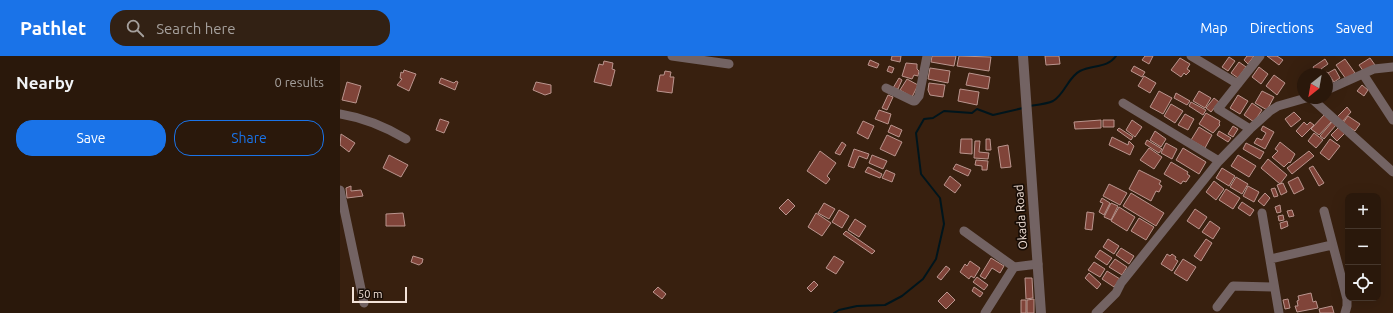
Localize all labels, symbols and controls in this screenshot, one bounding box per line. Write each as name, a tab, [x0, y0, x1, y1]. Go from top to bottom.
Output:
search box	[110, 10, 390, 46]
text: Pathlet	[20, 17, 86, 39]
icon: search	[124, 17, 146, 39]
text: Search here	[156, 20, 236, 37]
text: Map	[1200, 20, 1228, 36]
text: Directions	[1250, 20, 1314, 36]
text: Saved	[1336, 20, 1373, 36]
north arrow	[1297, 68, 1333, 104]
text: Nearby	[16, 73, 74, 92]
text: 0 results	[274, 75, 324, 89]
button: Save	[16, 120, 166, 156]
button: Share	[174, 120, 324, 156]
street label: Okada Road	[1012, 184, 1029, 250]
map controls	[1345, 193, 1381, 301]
button: +	[1345, 193, 1381, 229]
button: −	[1345, 229, 1381, 265]
button: locate	[1345, 265, 1381, 301]
scale bar	[352, 285, 407, 304]
text: 50 m	[358, 288, 382, 300]

